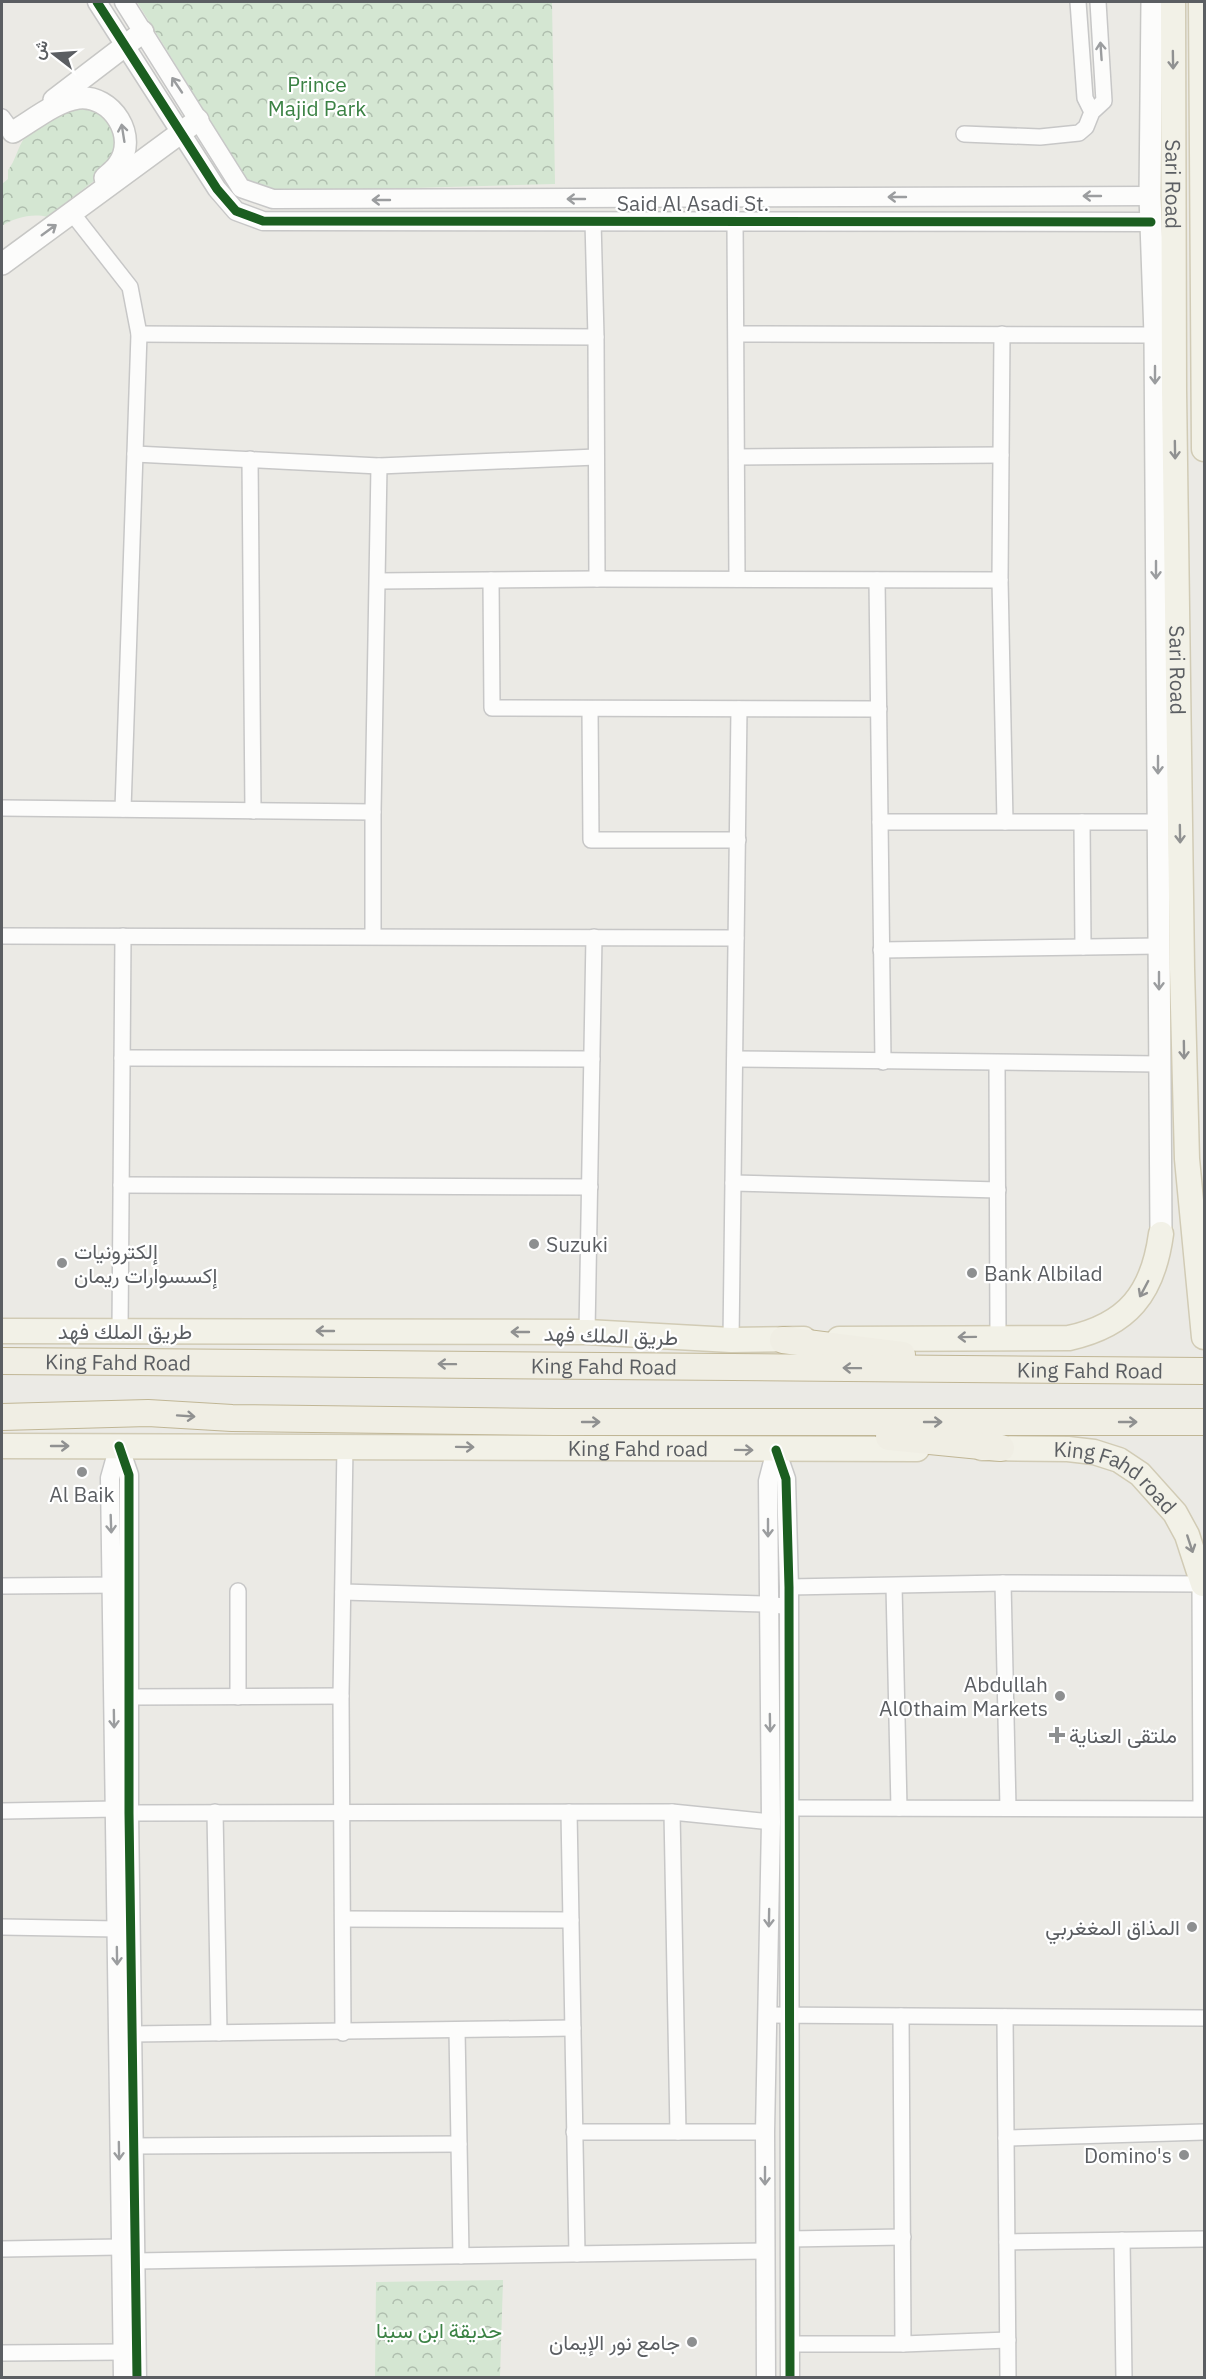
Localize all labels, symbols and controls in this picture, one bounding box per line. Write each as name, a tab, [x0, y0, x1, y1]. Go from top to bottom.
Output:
north arrow	[24, 24, 84, 84]
text: ش	[27, 37, 52, 62]
one-way arrow	[1095, 42, 1106, 62]
one-way arrow	[1168, 49, 1179, 69]
park label: Prince Majid Park	[268, 70, 366, 122]
one-way arrow	[171, 77, 183, 93]
one-way arrow	[117, 124, 128, 144]
street label: Sari Road	[1159, 139, 1188, 229]
street label: Said Al Asadi St.	[617, 189, 769, 217]
one-way arrow	[1082, 190, 1102, 202]
one-way arrow	[887, 191, 907, 203]
one-way arrow	[566, 193, 586, 205]
one-way arrow	[371, 194, 391, 205]
one-way arrow	[40, 224, 56, 236]
one-way arrow	[1149, 364, 1161, 384]
one-way arrow	[1169, 439, 1181, 459]
one-way arrow	[1150, 559, 1162, 579]
street label: Sari Road	[1163, 625, 1192, 715]
one-way arrow	[1152, 754, 1163, 774]
one-way arrow	[1175, 823, 1186, 843]
one-way arrow	[1153, 970, 1165, 990]
one-way arrow	[1178, 1039, 1190, 1059]
place label: Suzuki	[546, 1230, 608, 1258]
place label: إلكترونيات إكسسوارات ريمان	[74, 1237, 217, 1290]
marker: Suzuki	[527, 1237, 541, 1251]
marker: إلكترونيات إكسسوارات ريمان	[55, 1256, 69, 1270]
place label: Bank Albilad	[984, 1259, 1103, 1287]
marker: Bank Albilad	[965, 1266, 979, 1280]
one-way arrow	[1138, 1280, 1149, 1298]
street label: طريق الملك فهد	[58, 1317, 192, 1345]
street label: طريق الملك فهد	[543, 1319, 679, 1351]
one-way arrow	[316, 1325, 336, 1337]
one-way arrow	[511, 1326, 531, 1338]
one-way arrow	[957, 1331, 977, 1343]
street label: King Fahd Road	[45, 1347, 191, 1377]
street label: King Fahd Road	[531, 1351, 677, 1381]
street label: King Fahd Road	[1017, 1355, 1163, 1385]
one-way arrow	[438, 1358, 458, 1370]
one-way arrow	[843, 1362, 863, 1374]
one-way arrow	[175, 1410, 195, 1421]
one-way arrow	[580, 1416, 600, 1428]
one-way arrow	[922, 1416, 942, 1428]
one-way arrow	[1117, 1416, 1137, 1428]
street label: King Fahd road	[568, 1434, 708, 1462]
street label: King Fahd road	[1054, 1435, 1183, 1520]
one-way arrow	[49, 1440, 69, 1452]
one-way arrow	[454, 1441, 474, 1453]
one-way arrow	[733, 1444, 753, 1456]
marker: Al Baik	[75, 1465, 89, 1479]
place label: Al Baik	[49, 1480, 115, 1508]
one-way arrow	[105, 1514, 117, 1534]
one-way arrow	[762, 1518, 774, 1538]
one-way arrow	[1185, 1534, 1196, 1553]
place label: Abdullah AlOthaim Markets	[879, 1670, 1048, 1722]
marker: Abdullah AlOthaim Markets	[1053, 1689, 1067, 1703]
one-way arrow	[108, 1709, 120, 1729]
one-way arrow	[764, 1713, 776, 1733]
place label: ملتقى العناية	[1069, 1721, 1177, 1749]
marker: ملتقى العناية	[1050, 1728, 1064, 1742]
one-way arrow	[764, 1908, 775, 1928]
place label: المذاق المغغربي	[1045, 1913, 1180, 1945]
marker: المذاق المغغربي	[1185, 1920, 1199, 1934]
one-way arrow	[111, 1946, 123, 1966]
one-way arrow	[113, 2141, 125, 2161]
place label: Domino's	[1084, 2141, 1172, 2169]
marker: Domino's	[1177, 2148, 1191, 2162]
one-way arrow	[759, 2166, 771, 2186]
park label: حديقة ابن سينا	[376, 2316, 502, 2344]
place label: جامع نور الإيمان	[549, 2328, 680, 2357]
marker: جامع نور الإيمان	[685, 2335, 699, 2349]

